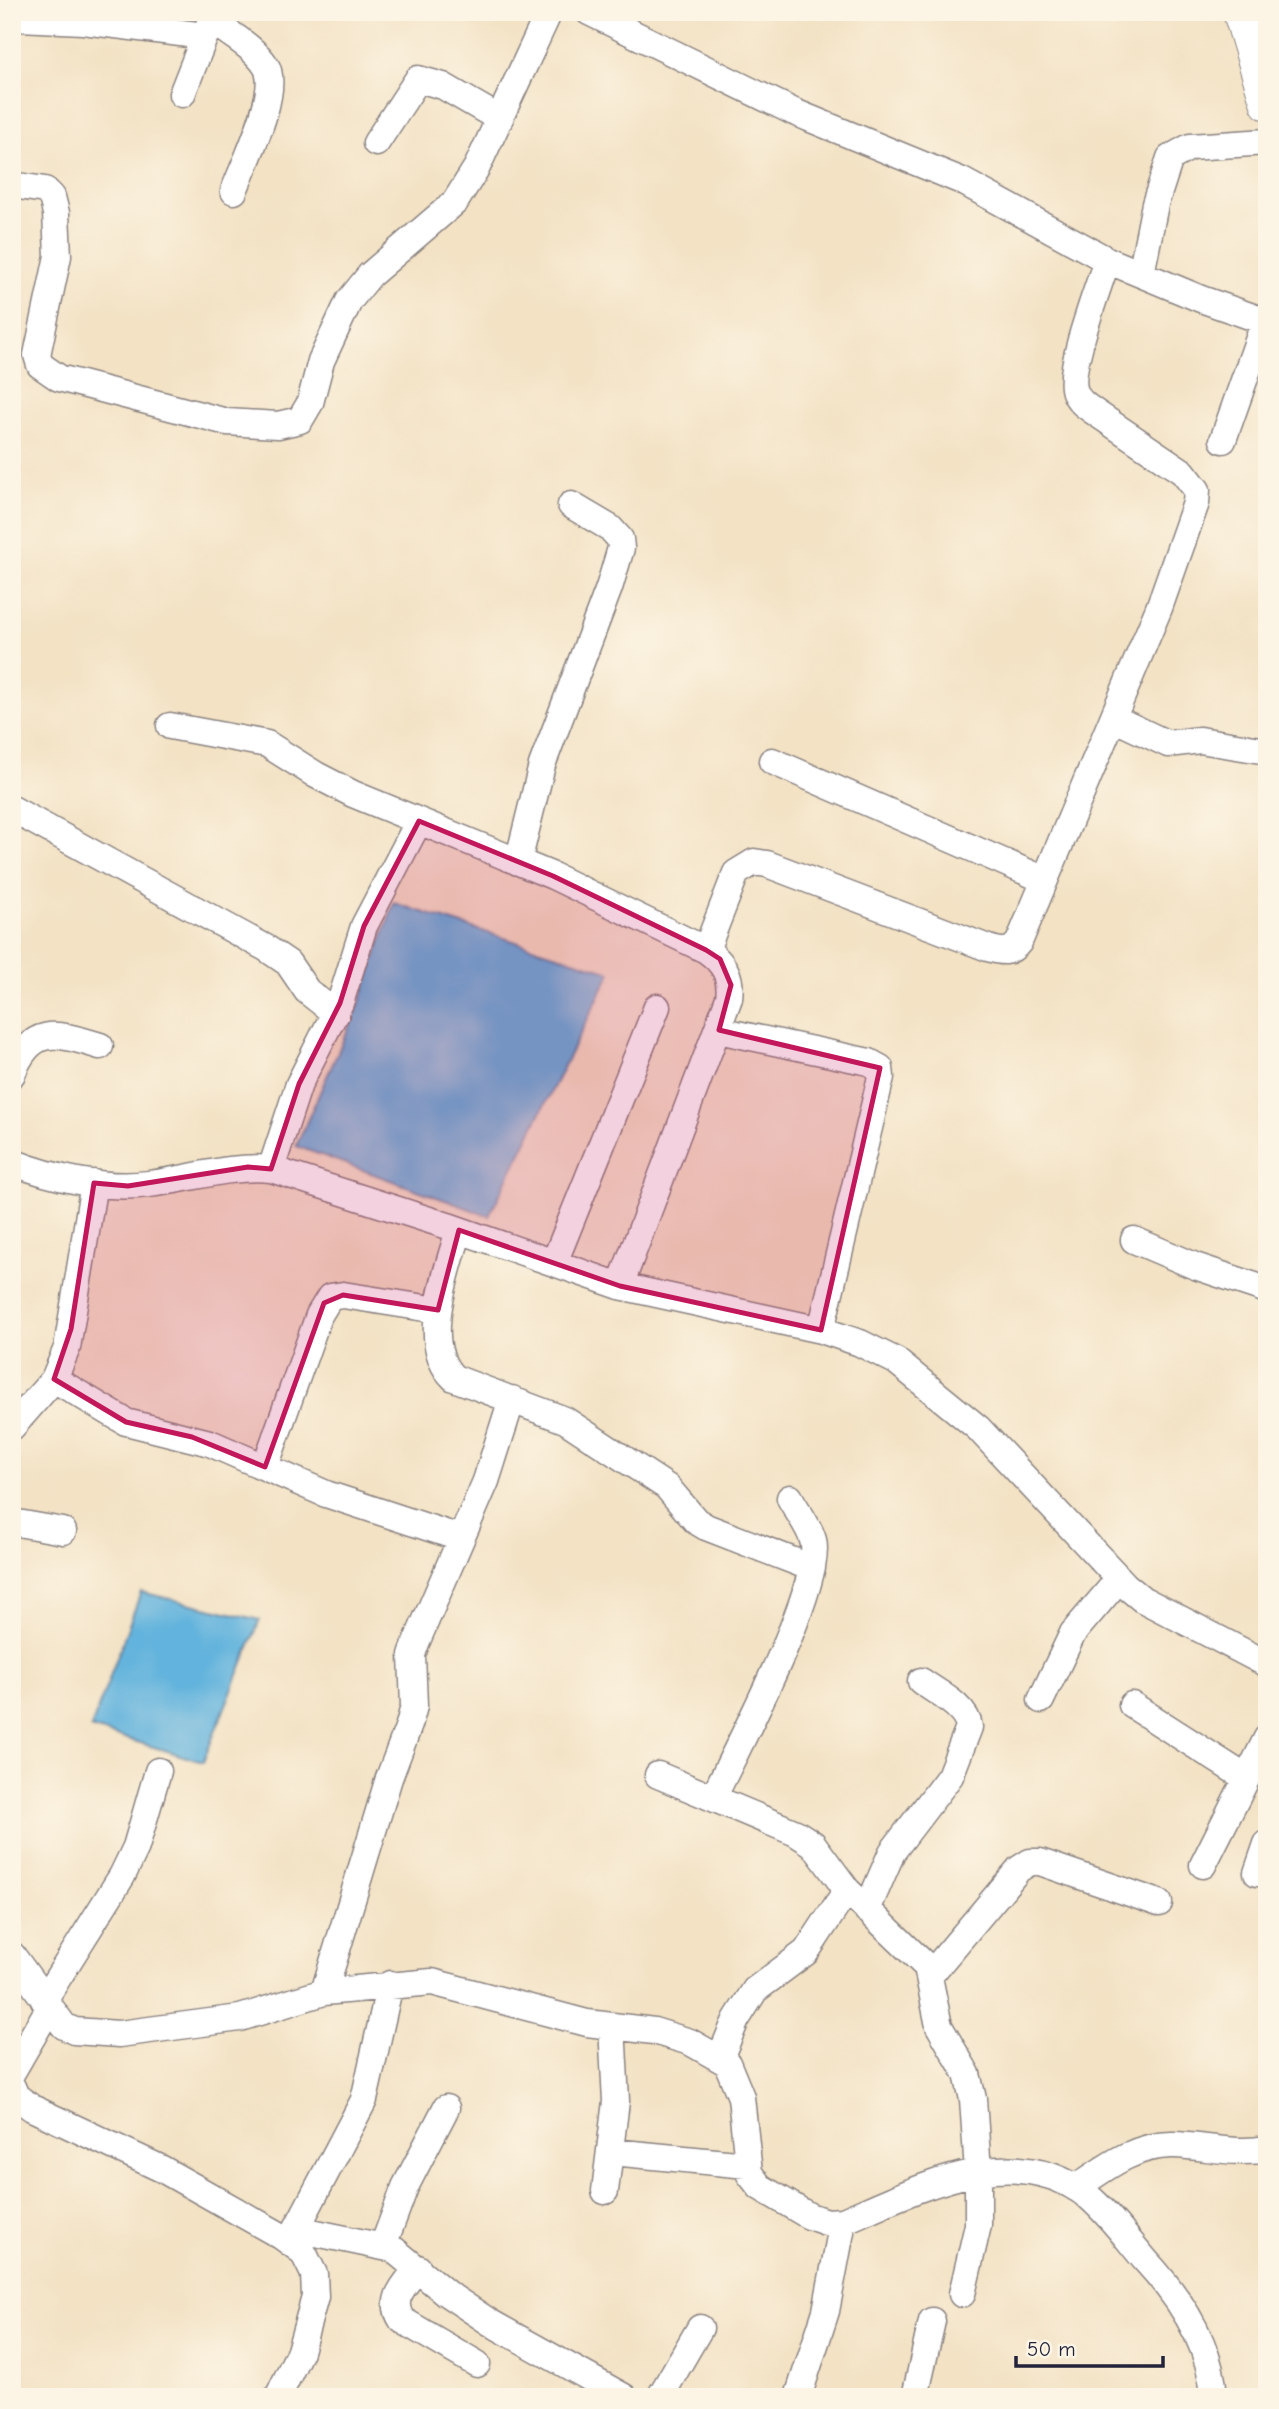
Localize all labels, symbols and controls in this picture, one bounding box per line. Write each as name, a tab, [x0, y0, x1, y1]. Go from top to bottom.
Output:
scale bar	[1016, 2325, 1164, 2369]
text: 50 m	[1027, 2337, 1076, 2361]

